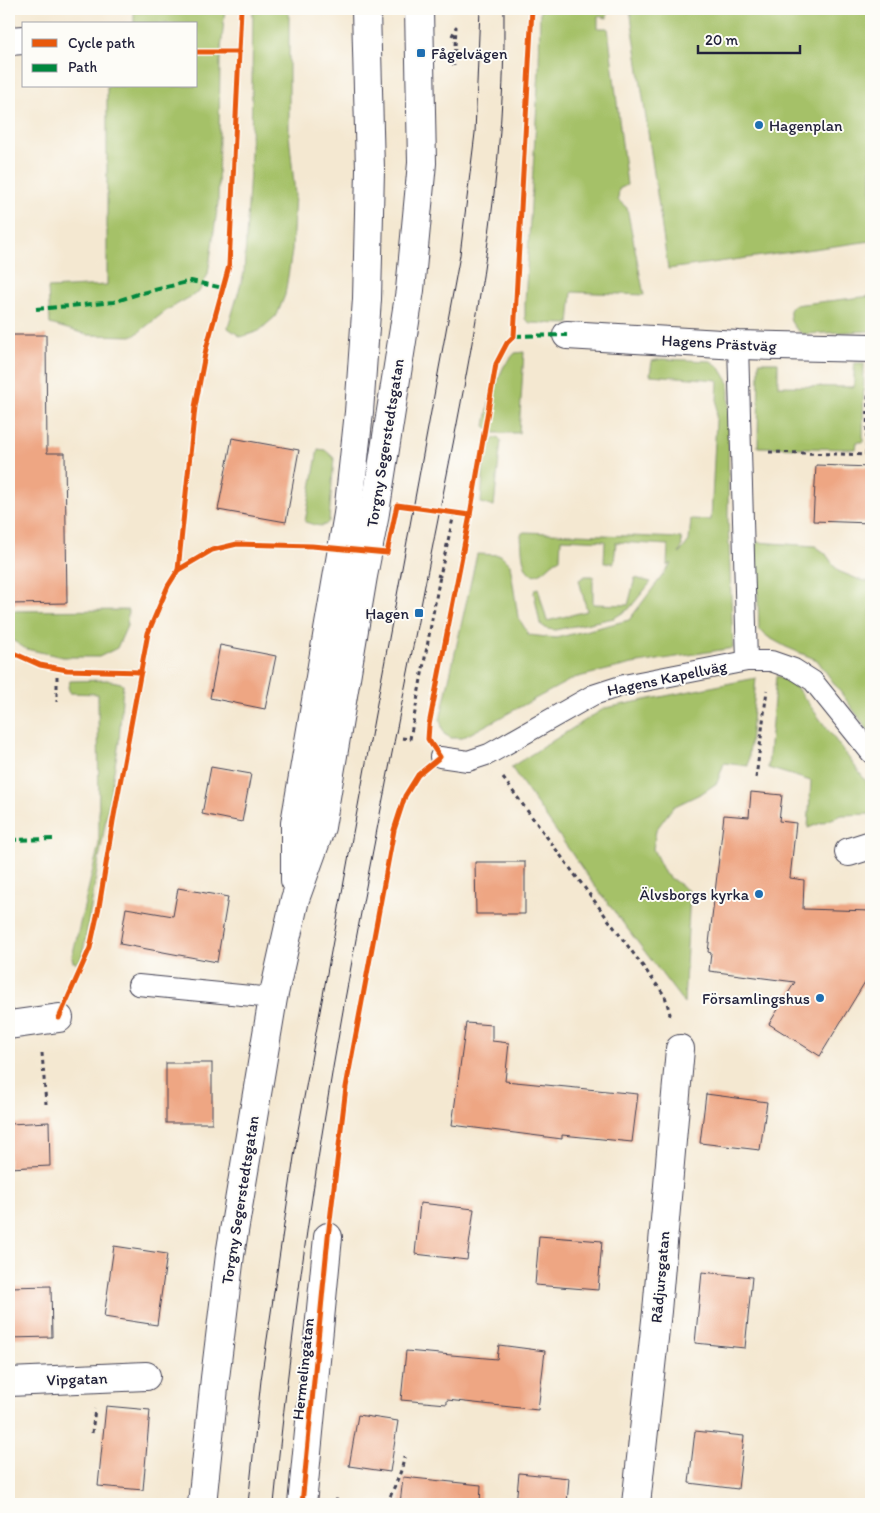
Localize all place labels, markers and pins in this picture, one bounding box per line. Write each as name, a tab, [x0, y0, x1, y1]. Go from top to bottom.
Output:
place label: Fågelvägen	[431, 44, 508, 63]
marker: Fågelvägen	[415, 47, 427, 59]
place label: Hagenplan	[769, 116, 843, 135]
marker: Hagenplan	[753, 119, 765, 131]
place label: Hagen	[365, 604, 409, 623]
marker: Hagen	[413, 607, 425, 619]
place label: Älvsborgs kyrka	[640, 885, 750, 904]
marker: Älvsborgs kyrka	[753, 888, 765, 900]
place label: Församlingshus	[702, 989, 810, 1008]
marker: Församlingshus	[814, 992, 826, 1004]

